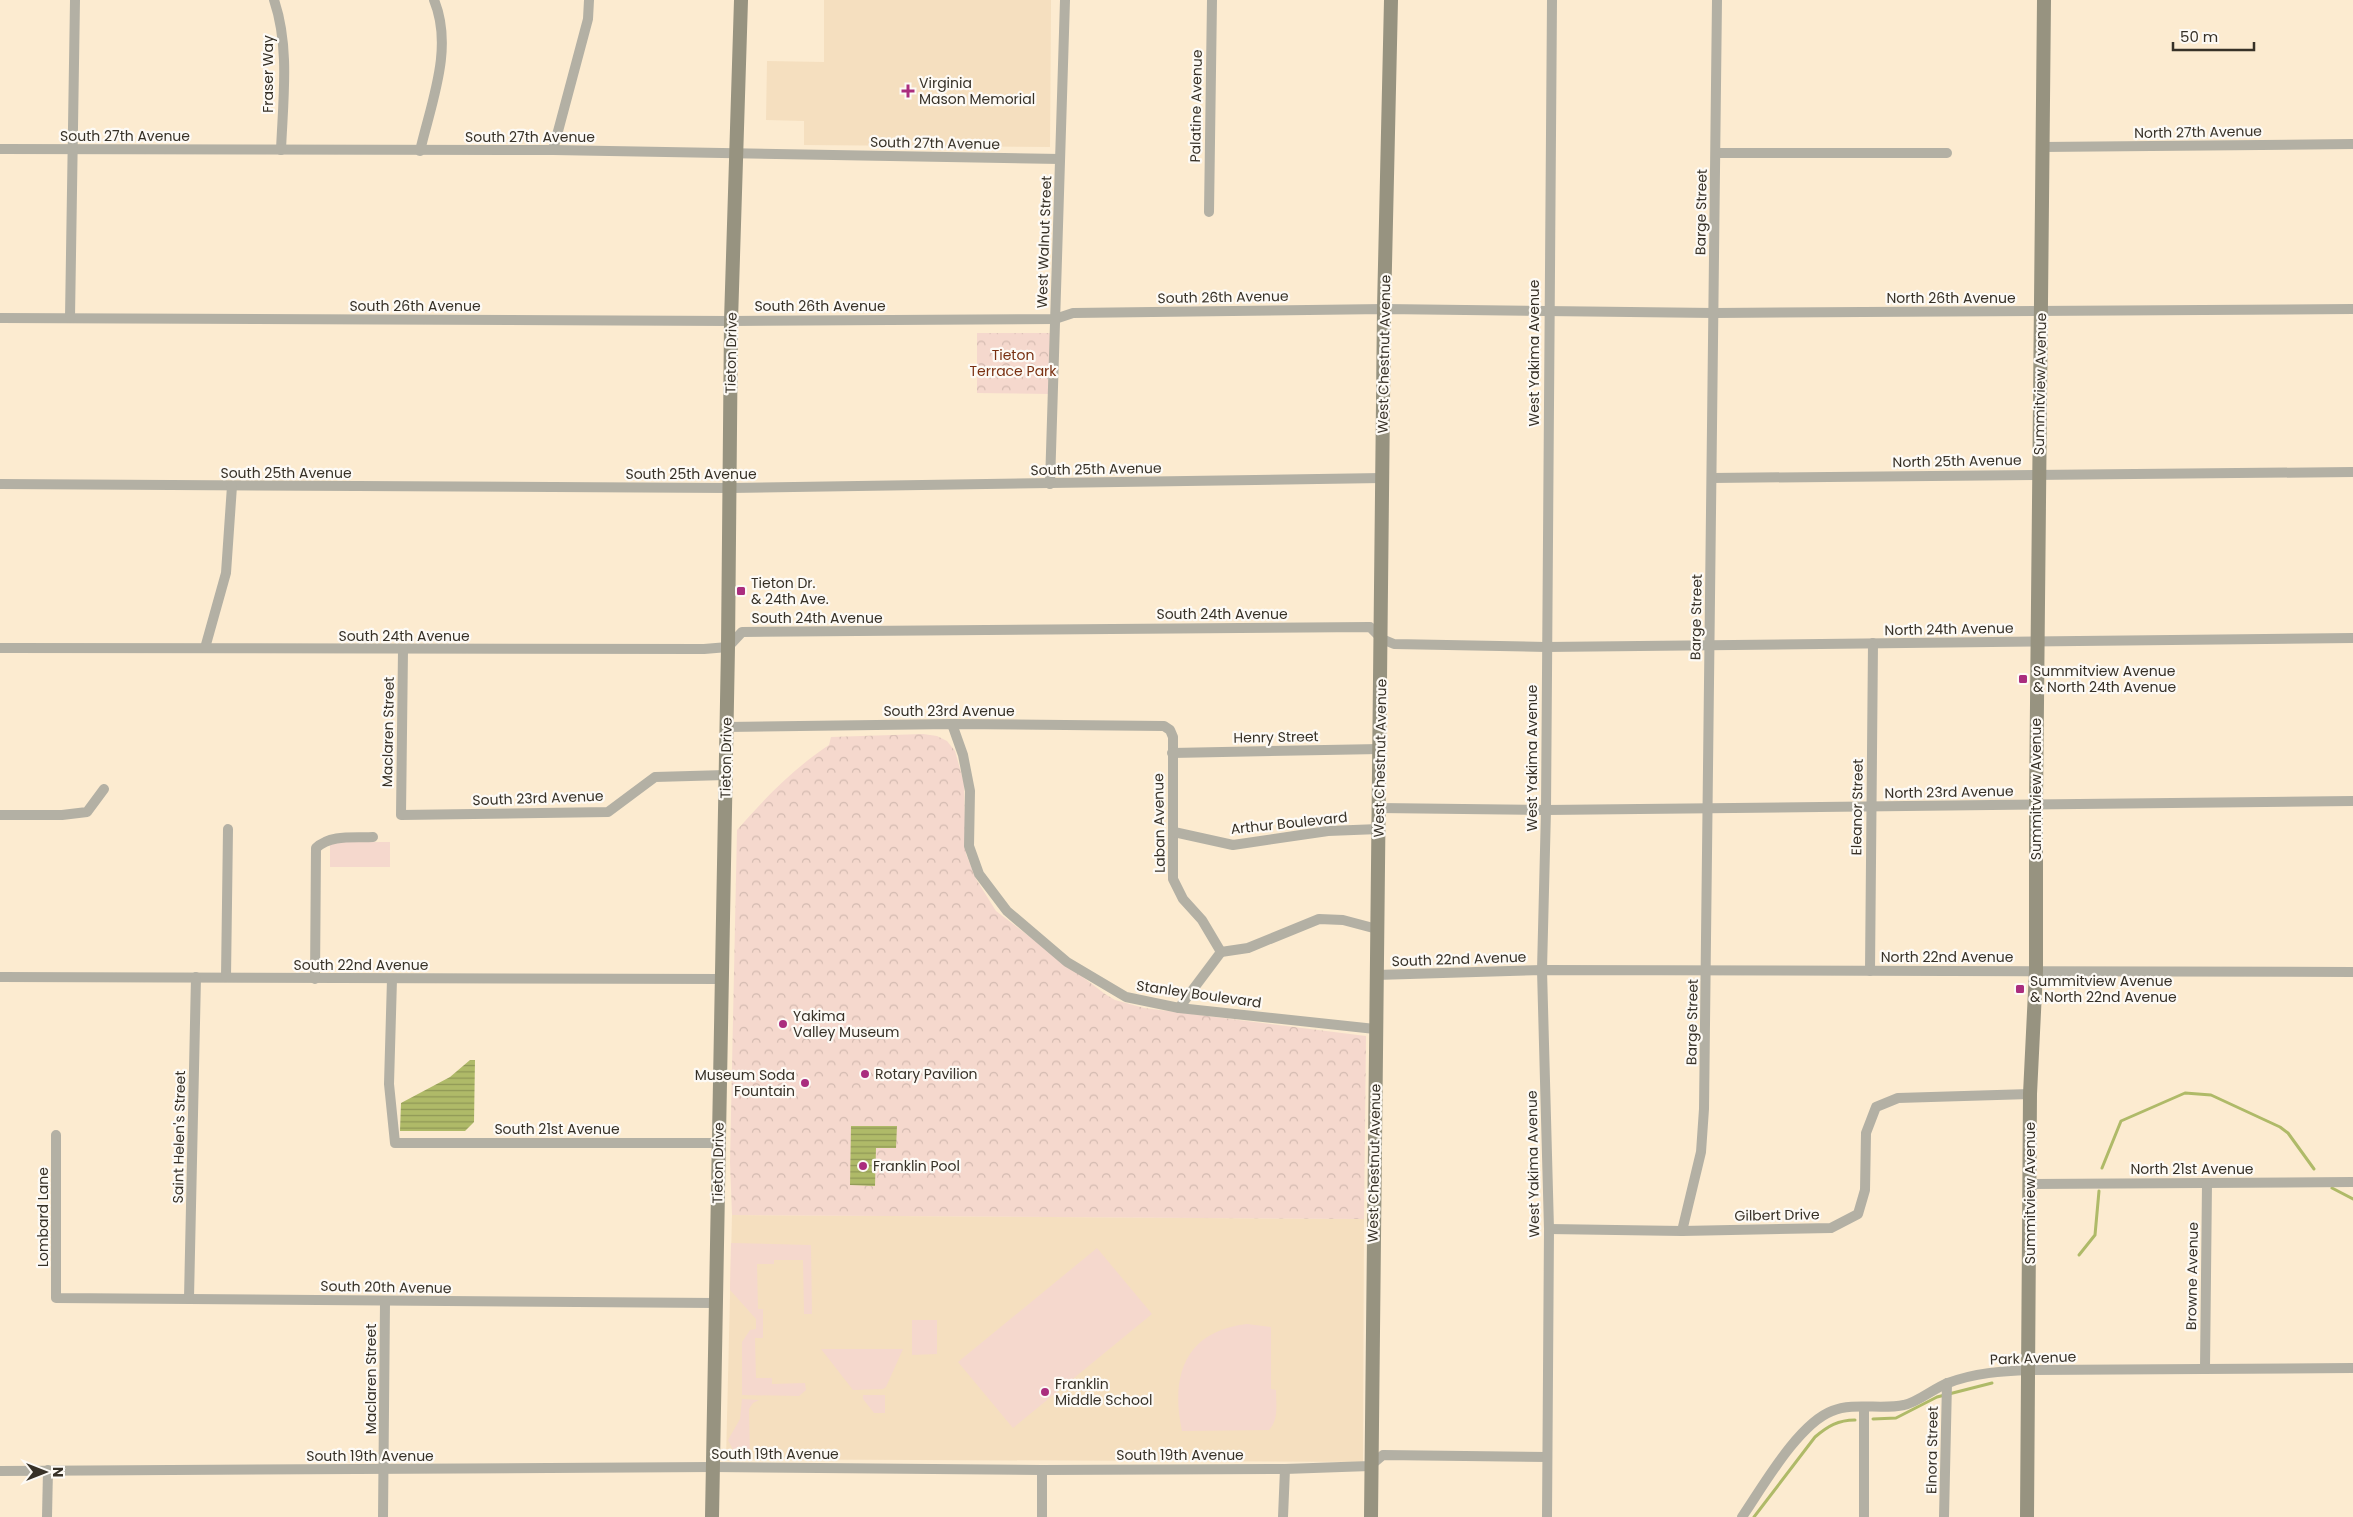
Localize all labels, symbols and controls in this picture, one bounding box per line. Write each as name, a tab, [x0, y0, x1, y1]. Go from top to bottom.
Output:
scale bar	[2173, 20, 2254, 52]
text: 50 m	[2180, 26, 2218, 47]
street label: Fraser Way	[258, 35, 278, 113]
street label: Palatine Avenue	[1185, 49, 1207, 163]
place label: Virginia Mason Memorial	[919, 73, 1035, 109]
marker: Virginia Mason Memorial	[901, 84, 915, 98]
street label: North 27th Avenue	[2134, 121, 2262, 143]
street label: South 27th Avenue	[60, 126, 190, 146]
street label: South 27th Avenue	[465, 127, 595, 147]
street label: South 27th Avenue	[870, 132, 1000, 154]
street label: Barge Street	[1690, 169, 1712, 255]
street label: West Walnut Street	[1032, 175, 1056, 309]
street label: West Chestnut Avenue	[1373, 274, 1395, 433]
street label: West Yakima Avenue	[1524, 279, 1544, 426]
street label: South 26th Avenue	[1157, 286, 1289, 308]
street label: North 26th Avenue	[1886, 288, 2016, 308]
street label: South 26th Avenue	[349, 296, 481, 316]
street label: South 26th Avenue	[754, 296, 886, 316]
street label: Tieton Drive	[720, 312, 742, 394]
street label: Summitview Avenue	[2029, 312, 2051, 455]
park label: Tieton Terrace Park	[969, 345, 1057, 381]
street label: North 25th Avenue	[1892, 450, 2022, 472]
street label: South 25th Avenue	[1030, 458, 1162, 480]
street label: South 25th Avenue	[220, 463, 352, 483]
street label: South 25th Avenue	[625, 464, 757, 484]
place label: Tieton Dr. & 24th Ave.	[751, 573, 829, 609]
street label: Barge Street	[1685, 574, 1707, 660]
marker: Tieton Dr. & 24th Ave.	[735, 585, 747, 597]
street label: South 24th Avenue	[1156, 604, 1288, 624]
street label: South 24th Avenue	[751, 608, 883, 628]
street label: North 24th Avenue	[1884, 618, 2014, 640]
street label: South 24th Avenue	[338, 626, 470, 646]
place label: Summitview Avenue & North 24th Avenue	[2033, 661, 2176, 697]
marker: Summitview Avenue & North 24th Avenue	[2017, 673, 2029, 685]
street label: Maclaren Street	[377, 677, 399, 787]
street label: West Chestnut Avenue	[1369, 678, 1391, 837]
street label: West Yakima Avenue	[1522, 684, 1542, 831]
street label: South 23rd Avenue	[883, 701, 1015, 721]
street label: Tieton Drive	[715, 717, 737, 799]
street label: Summitview Avenue	[2026, 718, 2046, 860]
street label: Henry Street	[1233, 726, 1319, 748]
street label: Eleanor Street	[1846, 759, 1868, 855]
street label: Laban Avenue	[1148, 773, 1170, 873]
street label: North 23rd Avenue	[1884, 781, 2014, 803]
street label: South 23rd Avenue	[472, 786, 604, 810]
street label: Arthur Boulevard	[1230, 807, 1348, 839]
street label: South 22nd Avenue	[1391, 947, 1527, 971]
street label: North 22nd Avenue	[1881, 947, 2014, 967]
street label: South 22nd Avenue	[294, 955, 429, 975]
place label: Summitview Avenue & North 22nd Avenue	[2030, 971, 2177, 1007]
street label: Stanley Boulevard	[1135, 975, 1263, 1013]
street label: Barge Street	[1681, 979, 1703, 1065]
marker: Summitview Avenue & North 22nd Avenue	[2014, 983, 2026, 995]
place label: Yakima Valley Museum	[793, 1006, 900, 1042]
marker: Yakima Valley Museum	[777, 1018, 789, 1030]
place label: Rotary Pavilion	[875, 1064, 978, 1084]
place label: Museum Soda Fountain	[695, 1065, 795, 1101]
marker: Rotary Pavilion	[859, 1068, 871, 1080]
street label: Saint Helen's Street	[168, 1071, 190, 1203]
marker: Museum Soda Fountain	[799, 1077, 811, 1089]
street label: West Chestnut Avenue	[1363, 1083, 1385, 1242]
street label: West Yakima Avenue	[1522, 1090, 1544, 1238]
street label: South 21st Avenue	[494, 1119, 620, 1139]
street label: Tieton Drive	[707, 1122, 729, 1204]
street label: Summitview Avenue	[2020, 1122, 2040, 1264]
place label: Franklin Pool	[873, 1156, 960, 1176]
street label: North 21st Avenue	[2130, 1159, 2254, 1179]
marker: Franklin Pool	[857, 1160, 869, 1172]
street label: Lombard Lane	[33, 1167, 53, 1267]
street label: Gilbert Drive	[1734, 1204, 1820, 1226]
street label: Browne Avenue	[2181, 1221, 2203, 1330]
street label: South 20th Avenue	[320, 1276, 452, 1298]
street label: Maclaren Street	[361, 1324, 381, 1434]
street label: Park Avenue	[1990, 1346, 2077, 1370]
place label: Franklin Middle School	[1055, 1374, 1152, 1410]
marker: Franklin Middle School	[1039, 1386, 1051, 1398]
street label: Elnora Street	[1921, 1406, 1943, 1494]
street label: South 19th Avenue	[711, 1444, 839, 1464]
street label: South 19th Avenue	[1116, 1445, 1244, 1465]
street label: South 19th Avenue	[306, 1446, 434, 1466]
north arrow	[20, 1447, 70, 1497]
text: N	[48, 1467, 68, 1477]

